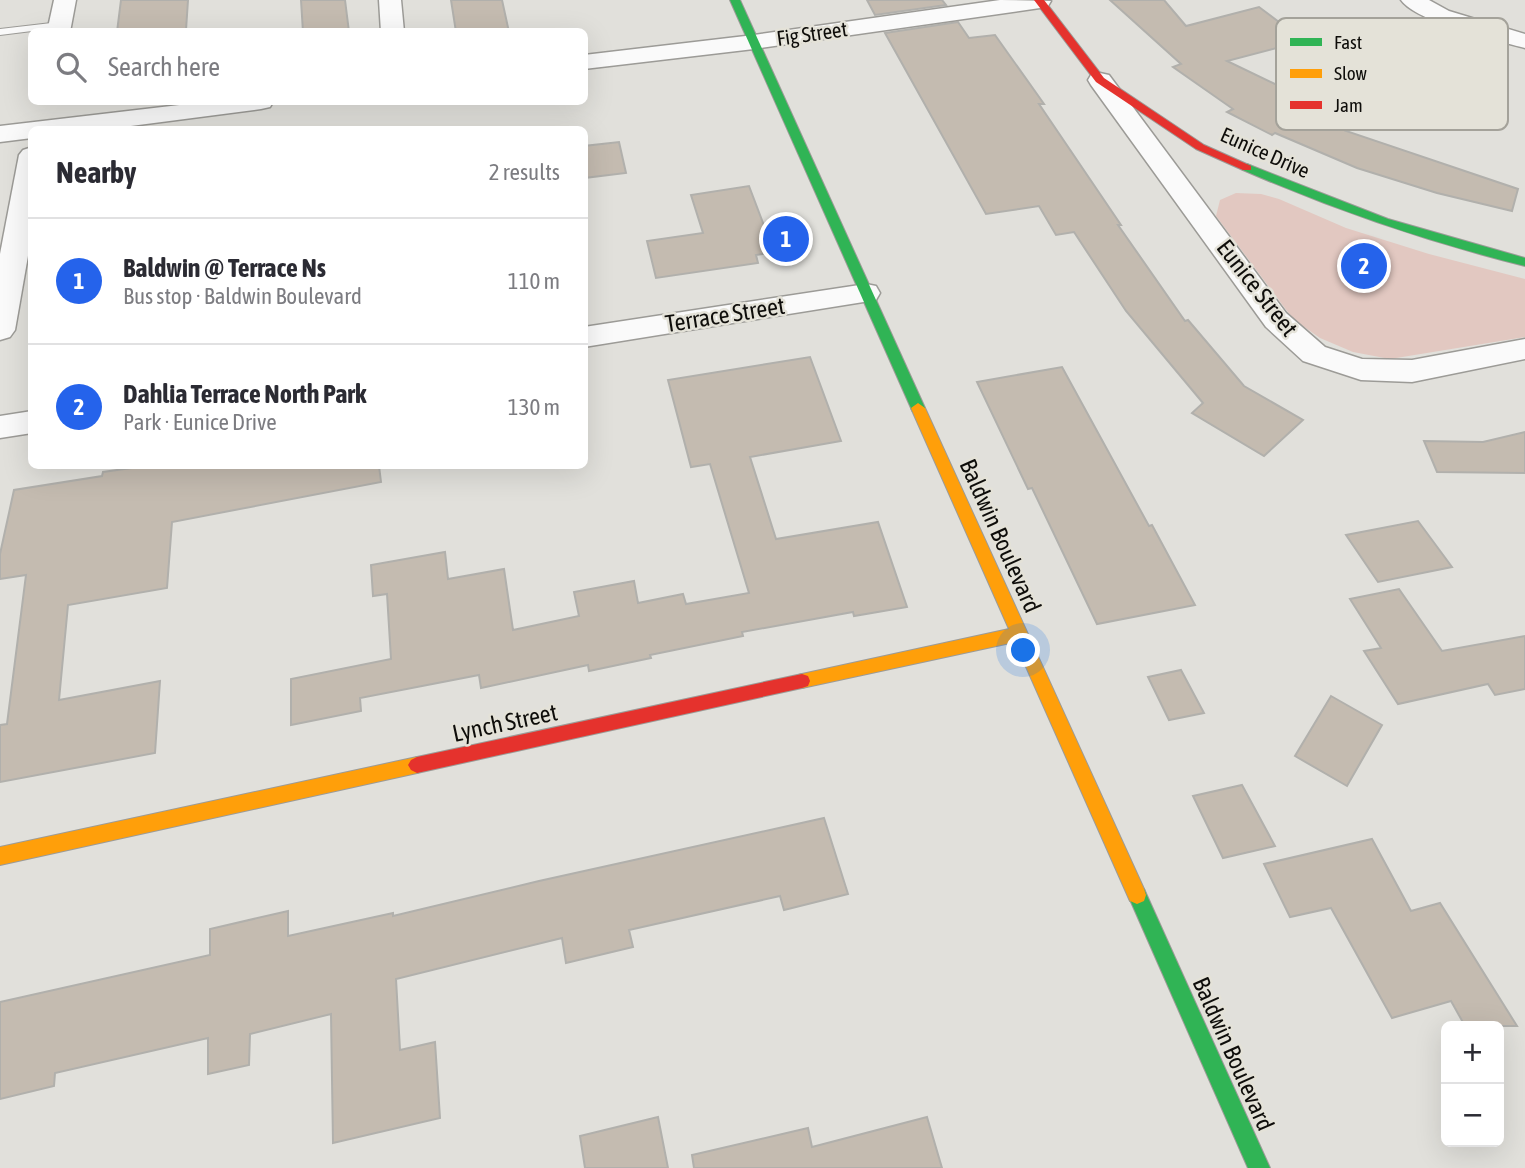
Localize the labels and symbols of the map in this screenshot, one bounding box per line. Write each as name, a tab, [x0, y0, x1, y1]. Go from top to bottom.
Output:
street label: Fig Street	[775, 16, 849, 50]
legend	[1276, 18, 1508, 130]
text: Fast	[1334, 31, 1362, 53]
text: Slow	[1334, 62, 1368, 84]
text: Jam	[1334, 94, 1363, 116]
street label: Eunice Drive	[1217, 122, 1314, 182]
pin: 1	[763, 213, 809, 265]
street label: Eunice Street	[1211, 234, 1303, 341]
pin: 2	[1341, 240, 1387, 292]
street label: Terrace Street	[663, 292, 787, 337]
street label: Baldwin Boulevard	[955, 455, 1046, 617]
your location	[1006, 633, 1040, 667]
street label: Lynch Street	[450, 698, 560, 747]
street label: Baldwin Boulevard	[1188, 973, 1279, 1135]

